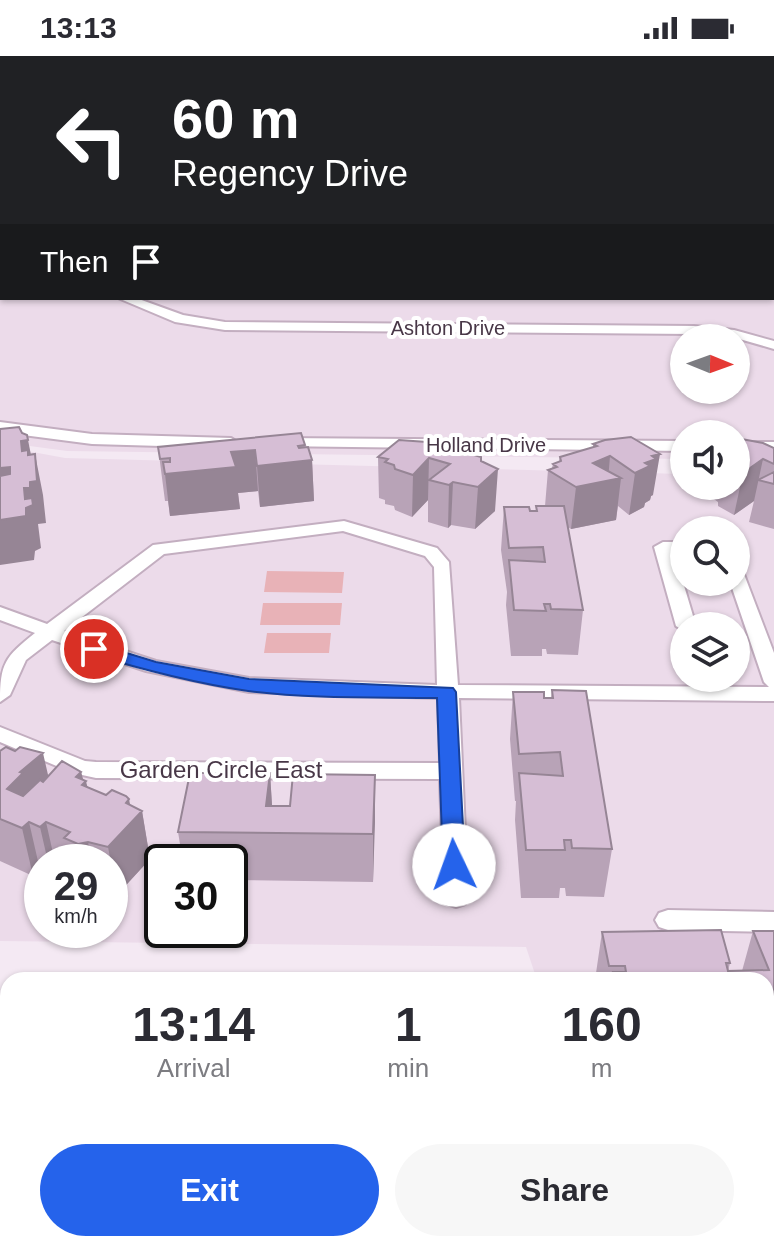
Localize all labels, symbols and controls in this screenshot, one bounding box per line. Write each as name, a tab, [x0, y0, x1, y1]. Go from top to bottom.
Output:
text: 13:13	[40, 11, 117, 44]
text: 60 m	[172, 87, 300, 150]
icon: left	[40, 88, 144, 192]
text: Regency Drive	[172, 153, 408, 194]
icon: arrive	[124, 240, 168, 284]
text: Then	[40, 245, 108, 278]
street label: Ashton Drive	[391, 317, 505, 339]
north arrow	[670, 324, 750, 404]
map controls	[670, 324, 750, 692]
button: sound	[670, 420, 750, 500]
street label: Holland Drive	[426, 434, 546, 456]
button: search	[670, 516, 750, 596]
button: layers	[670, 612, 750, 692]
pin	[60, 615, 128, 683]
icon: arrive	[72, 627, 116, 671]
street label: Garden Circle East	[120, 756, 323, 783]
position arrow	[412, 823, 496, 907]
speed limit sign: 30	[144, 844, 248, 948]
text: 29	[54, 864, 98, 908]
text: km/h	[54, 905, 98, 927]
text: 13:14	[132, 998, 255, 1051]
text: 1	[395, 998, 422, 1051]
text: 160	[562, 998, 642, 1051]
text: Arrival	[157, 1053, 231, 1083]
text: min	[387, 1053, 429, 1083]
text: m	[591, 1053, 612, 1083]
button: Exit	[40, 1144, 379, 1236]
button: Share	[395, 1144, 734, 1236]

